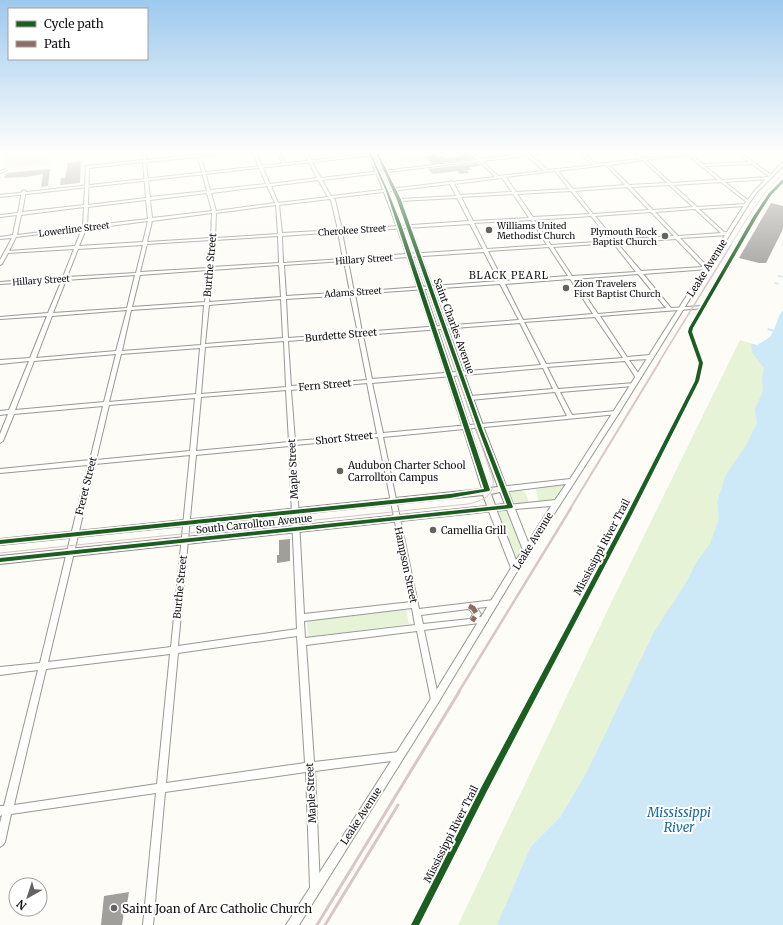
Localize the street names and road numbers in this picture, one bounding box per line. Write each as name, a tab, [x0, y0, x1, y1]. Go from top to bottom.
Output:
street label: Lowerline Street	[38, 219, 111, 239]
street label: Cherokee Street	[318, 222, 387, 238]
street label: Burthe Street	[201, 232, 219, 297]
street label: Leake Avenue	[684, 237, 730, 299]
street label: Hillary Street	[335, 251, 394, 267]
street label: Hillary Street	[12, 272, 71, 288]
street label: Saint Charles Avenue	[431, 276, 477, 376]
street label: Adams Street	[323, 284, 383, 300]
street label: Burdette Street	[304, 325, 378, 345]
street label: Fern Street	[298, 376, 352, 394]
street label: Short Street	[315, 429, 373, 447]
street label: Maple Street	[285, 438, 301, 500]
street label: Freret Street	[72, 455, 100, 517]
street label: Mississippi River Trail	[571, 496, 633, 598]
street label: Leake Avenue	[510, 510, 556, 572]
street label: South Carrollton Avenue	[195, 511, 313, 537]
street label: Hampson Street	[392, 526, 420, 604]
street label: Burthe Street	[170, 554, 190, 620]
street label: Maple Street	[303, 762, 319, 824]
street label: Mississippi River Trail	[421, 783, 481, 885]
street label: Leake Avenue	[338, 785, 384, 847]

